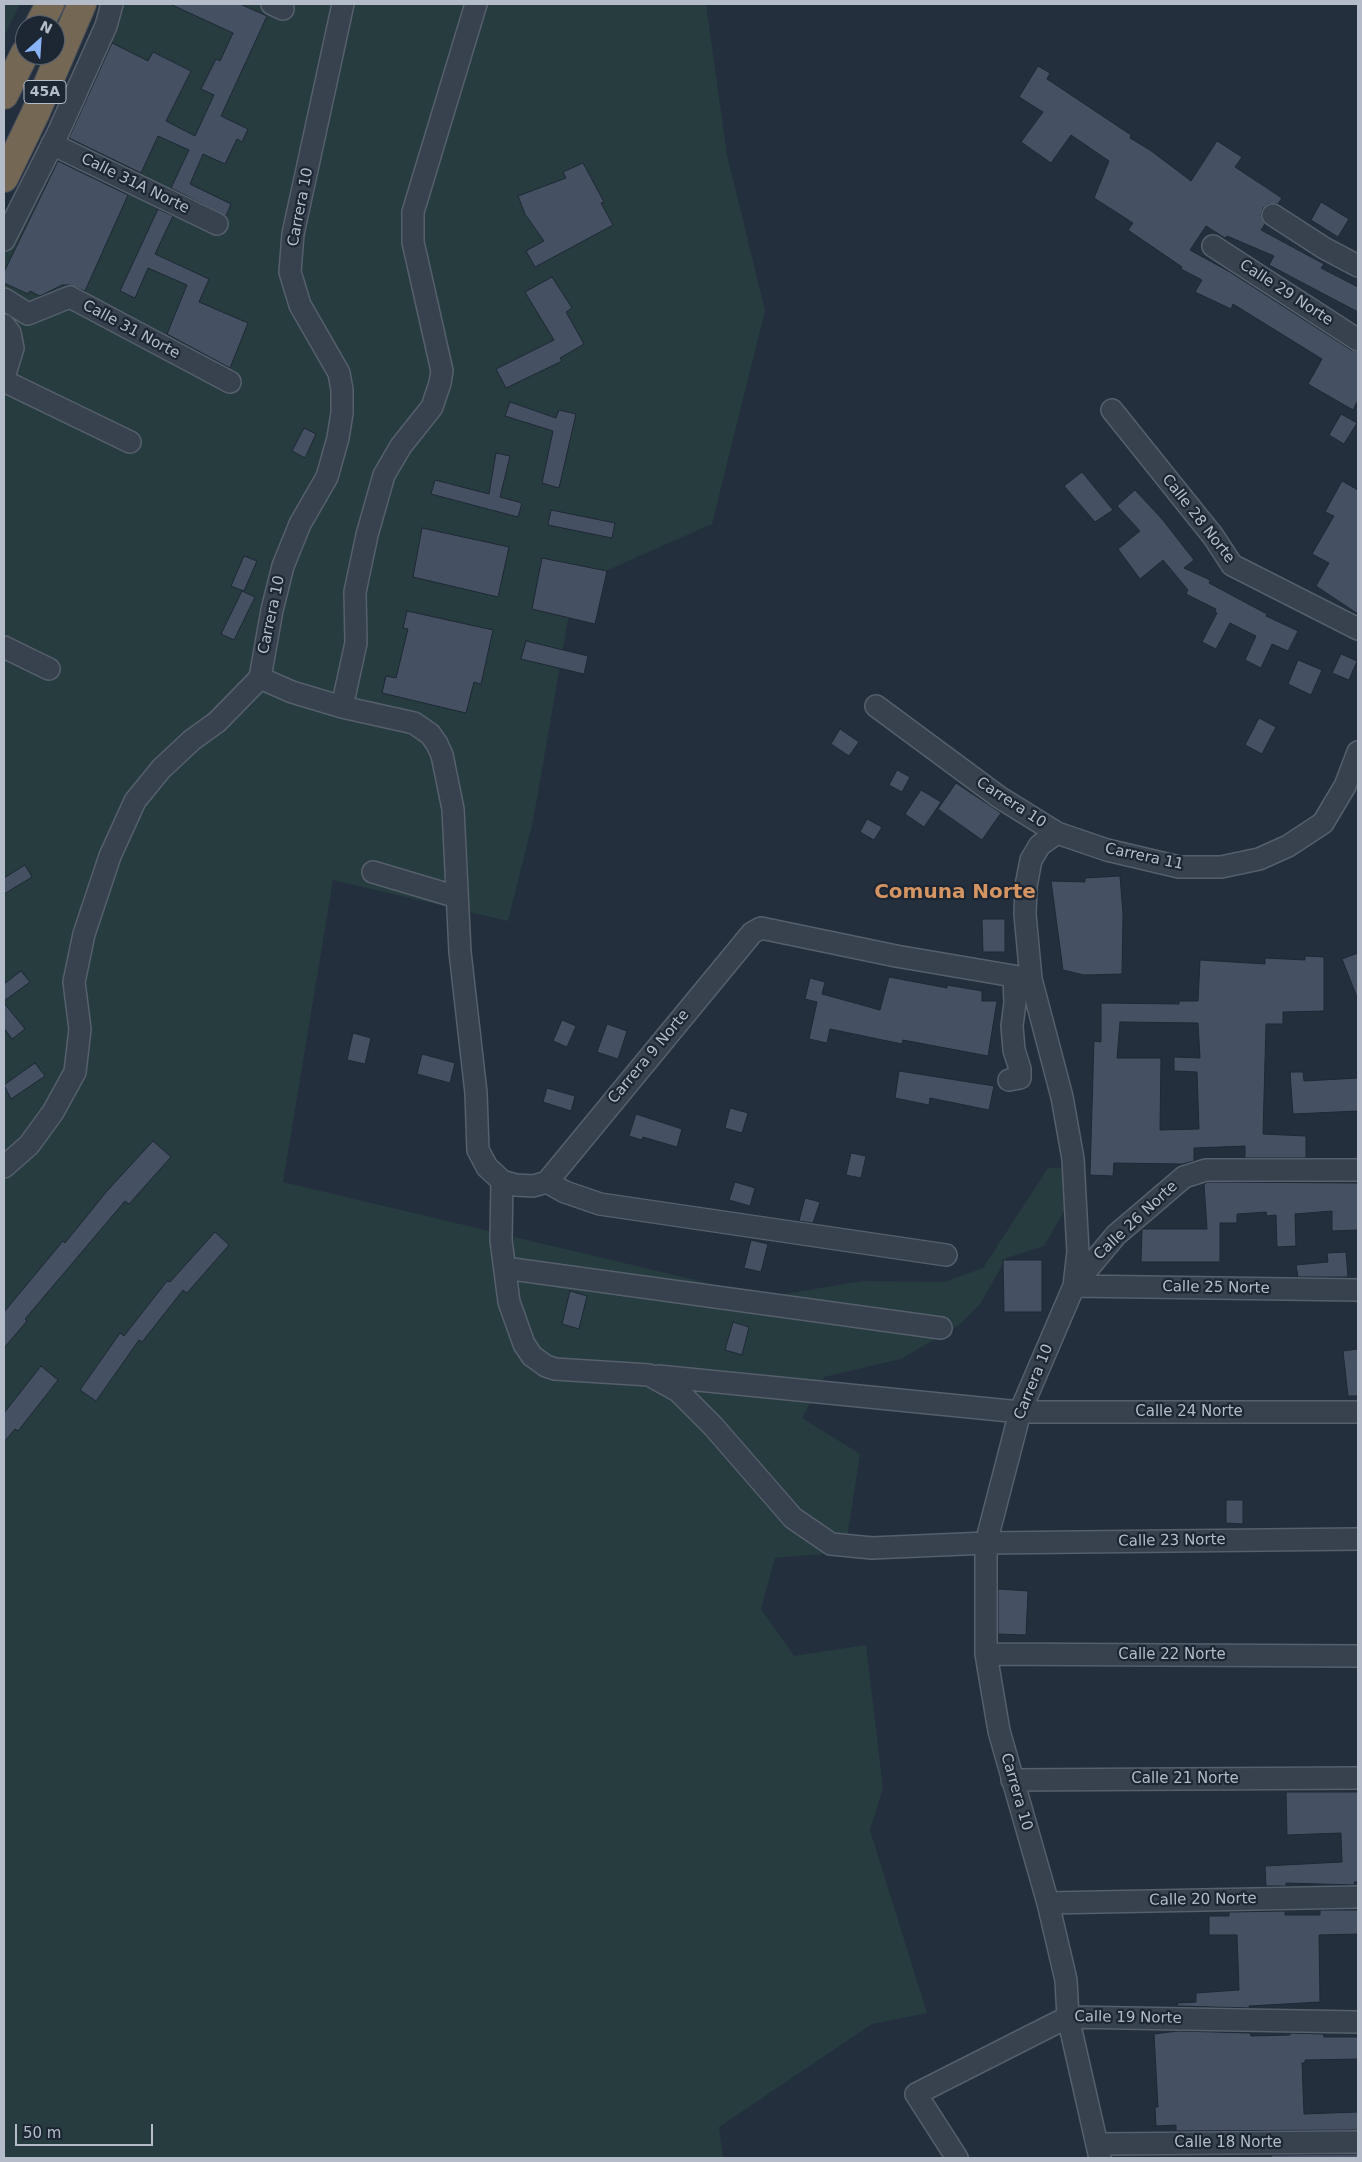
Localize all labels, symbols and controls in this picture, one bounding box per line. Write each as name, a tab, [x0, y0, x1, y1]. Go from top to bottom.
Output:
north arrow	[15, 15, 65, 65]
text: N	[37, 18, 55, 37]
road number: 45A	[24, 80, 66, 104]
street label: Calle 31A Norte	[78, 150, 192, 218]
street label: Carrera 10	[285, 166, 317, 248]
street label: Calle 29 Norte	[1236, 256, 1336, 330]
street label: Calle 31 Norte	[79, 297, 183, 363]
street label: Calle 28 Norte	[1158, 471, 1238, 567]
street label: Carrera 10	[255, 574, 289, 656]
street label: Carrera 10	[973, 774, 1049, 832]
street label: Carrera 11	[1103, 840, 1185, 874]
district label: Comuna Norte	[874, 881, 1036, 905]
street label: Carrera 9 Norte	[605, 1006, 693, 1108]
street label: Calle 26 Norte	[1091, 1178, 1181, 1264]
street label: Calle 25 Norte	[1162, 1278, 1270, 1298]
street label: Carrera 10	[1011, 1342, 1057, 1422]
street label: Calle 24 Norte	[1135, 1403, 1243, 1421]
street label: Calle 23 Norte	[1118, 1531, 1226, 1551]
street label: Calle 22 Norte	[1118, 1646, 1226, 1664]
street label: Carrera 10	[996, 1751, 1036, 1833]
street label: Calle 21 Norte	[1131, 1770, 1239, 1788]
street label: Calle 20 Norte	[1149, 1890, 1257, 1910]
street label: Calle 19 Norte	[1074, 2008, 1182, 2028]
scale bar	[18, 2114, 155, 2146]
text: 50 m	[23, 2124, 61, 2142]
street label: Calle 18 Norte	[1174, 2134, 1282, 2152]

